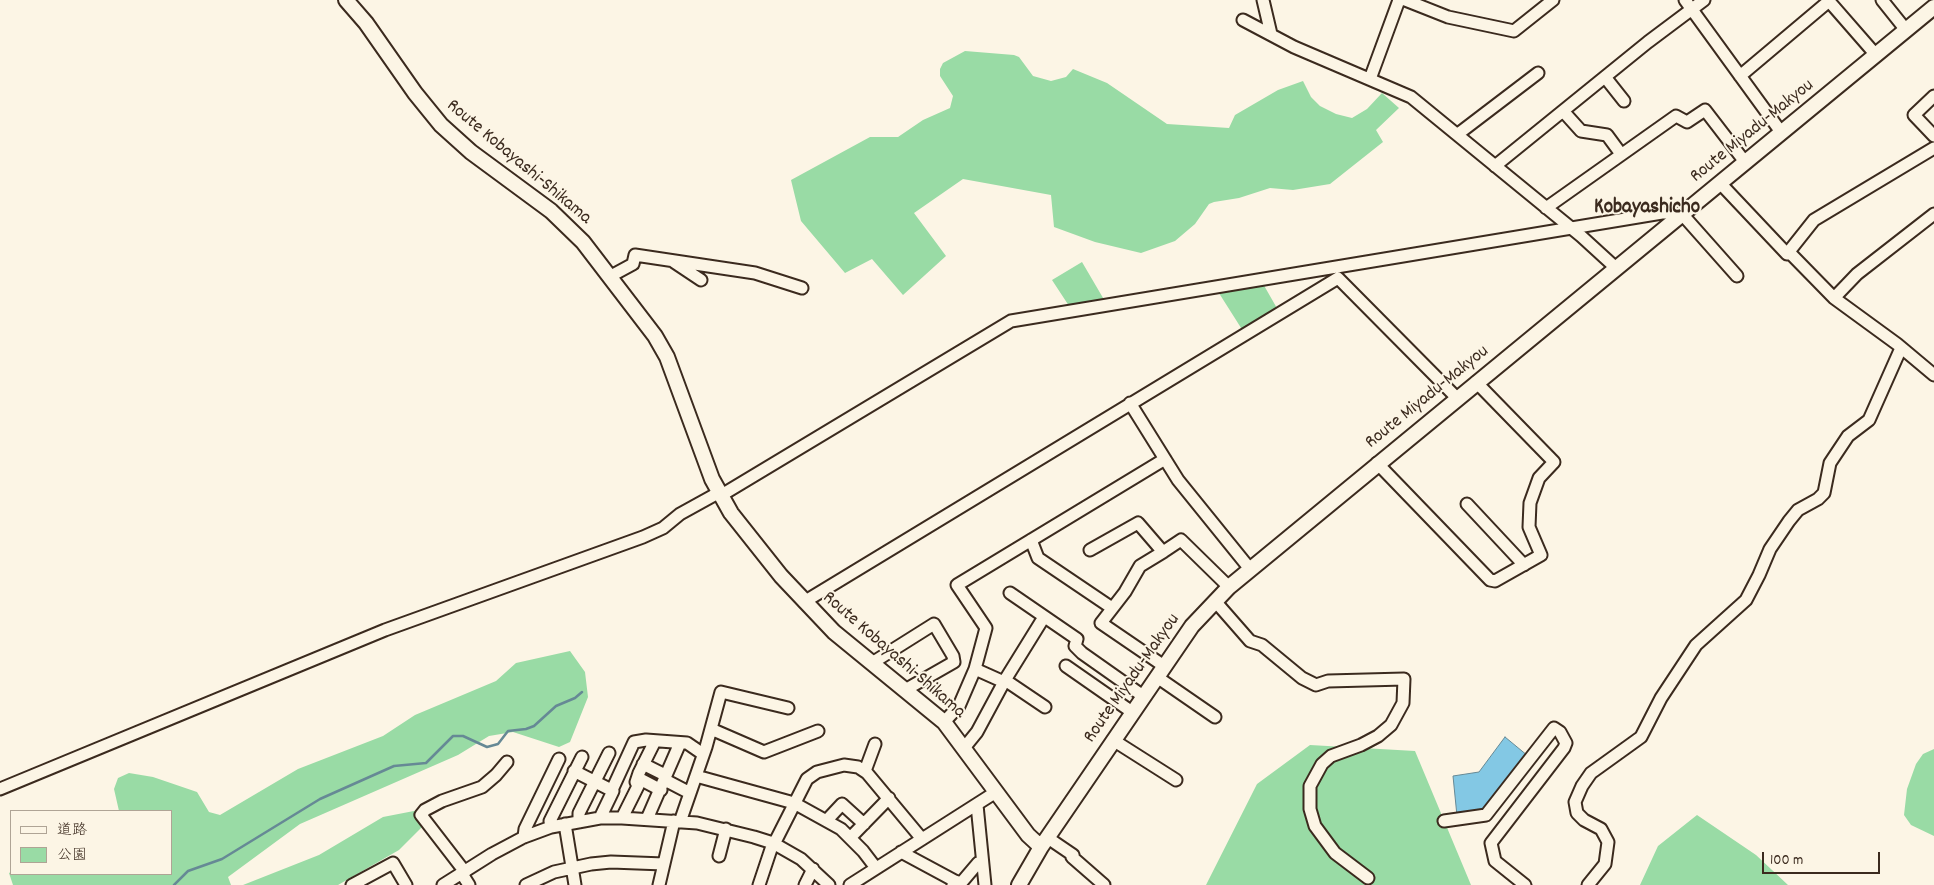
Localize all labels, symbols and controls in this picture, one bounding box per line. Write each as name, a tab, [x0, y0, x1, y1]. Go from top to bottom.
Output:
street label: Route Miyadu-Makyou	[1687, 75, 1819, 189]
street label: Route Kobayashi-Shikama	[441, 96, 595, 230]
district label: Kobayashicho	[1594, 196, 1700, 222]
street label: Route Miyadu-Makyou	[1362, 341, 1494, 455]
street label: Route Kobayashi-Shikama	[817, 588, 969, 724]
street label: Route Miyadu-Makyou	[1080, 610, 1186, 748]
legend	[10, 810, 172, 875]
text: 道路	[57, 820, 87, 842]
scale bar	[1764, 842, 1882, 874]
text: 公園	[57, 845, 87, 867]
text: 100 m	[1770, 850, 1803, 872]

